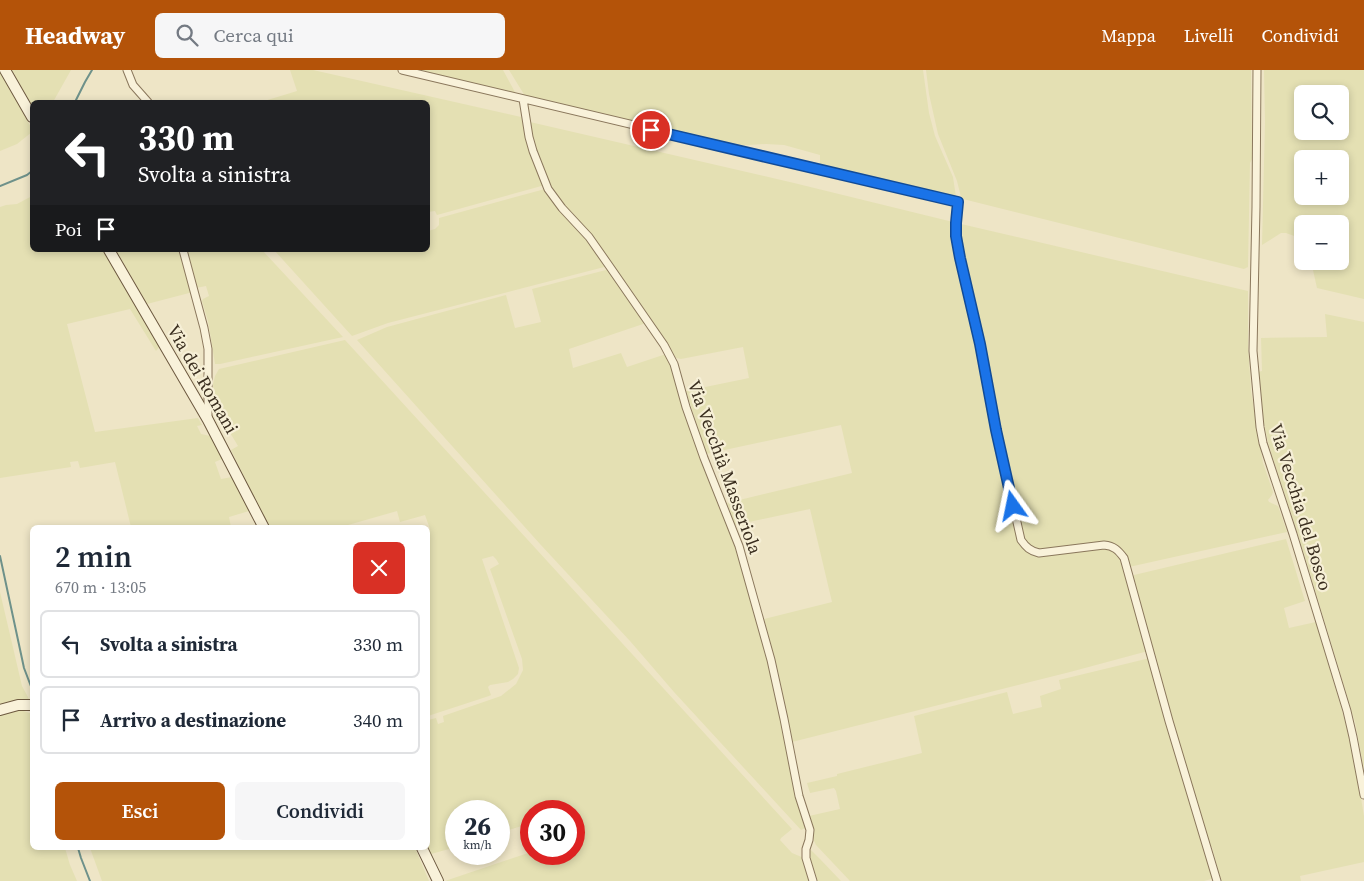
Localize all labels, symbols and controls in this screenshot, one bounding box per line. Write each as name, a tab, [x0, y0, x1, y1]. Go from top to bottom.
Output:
search box	[155, 13, 505, 58]
text: Headway	[25, 19, 125, 52]
icon: search	[173, 21, 201, 49]
text: Cerca qui	[213, 22, 294, 48]
text: Mappa	[1101, 23, 1156, 48]
text: Livelli	[1184, 23, 1234, 48]
text: Condividi	[1262, 23, 1339, 48]
map controls	[1294, 85, 1349, 270]
button: search	[1294, 85, 1349, 140]
pin	[630, 109, 672, 151]
text: 330 m	[138, 114, 234, 162]
icon: arrive	[637, 116, 665, 144]
icon: left	[55, 120, 120, 185]
button: +	[1294, 150, 1349, 205]
text: Svolta a sinistra	[138, 159, 291, 189]
icon: arrive	[92, 215, 120, 243]
button: −	[1294, 215, 1349, 270]
text: Poi	[55, 216, 82, 242]
street label: Via dei Romani	[162, 320, 244, 438]
street label: Via Vecchià Masseriola	[682, 376, 768, 558]
street label: Via Vecchia del Bosco	[1264, 421, 1338, 594]
position arrow	[986, 479, 1038, 531]
text: 2 min	[55, 536, 132, 577]
button: close	[353, 542, 405, 594]
text: 670 m · 13:05	[55, 576, 146, 598]
icon: left	[57, 630, 85, 658]
text: Svolta a sinistra	[100, 631, 238, 657]
text: 330 m	[353, 631, 403, 657]
icon: arrive	[57, 706, 85, 734]
text: Arrivo a destinazione	[100, 707, 286, 733]
text: 340 m	[353, 707, 403, 733]
button: Esci	[55, 782, 225, 840]
button: Condividi	[235, 782, 405, 840]
speed limit sign: 30	[520, 800, 585, 865]
text: 26	[464, 809, 491, 843]
text: km/h	[463, 837, 492, 853]

